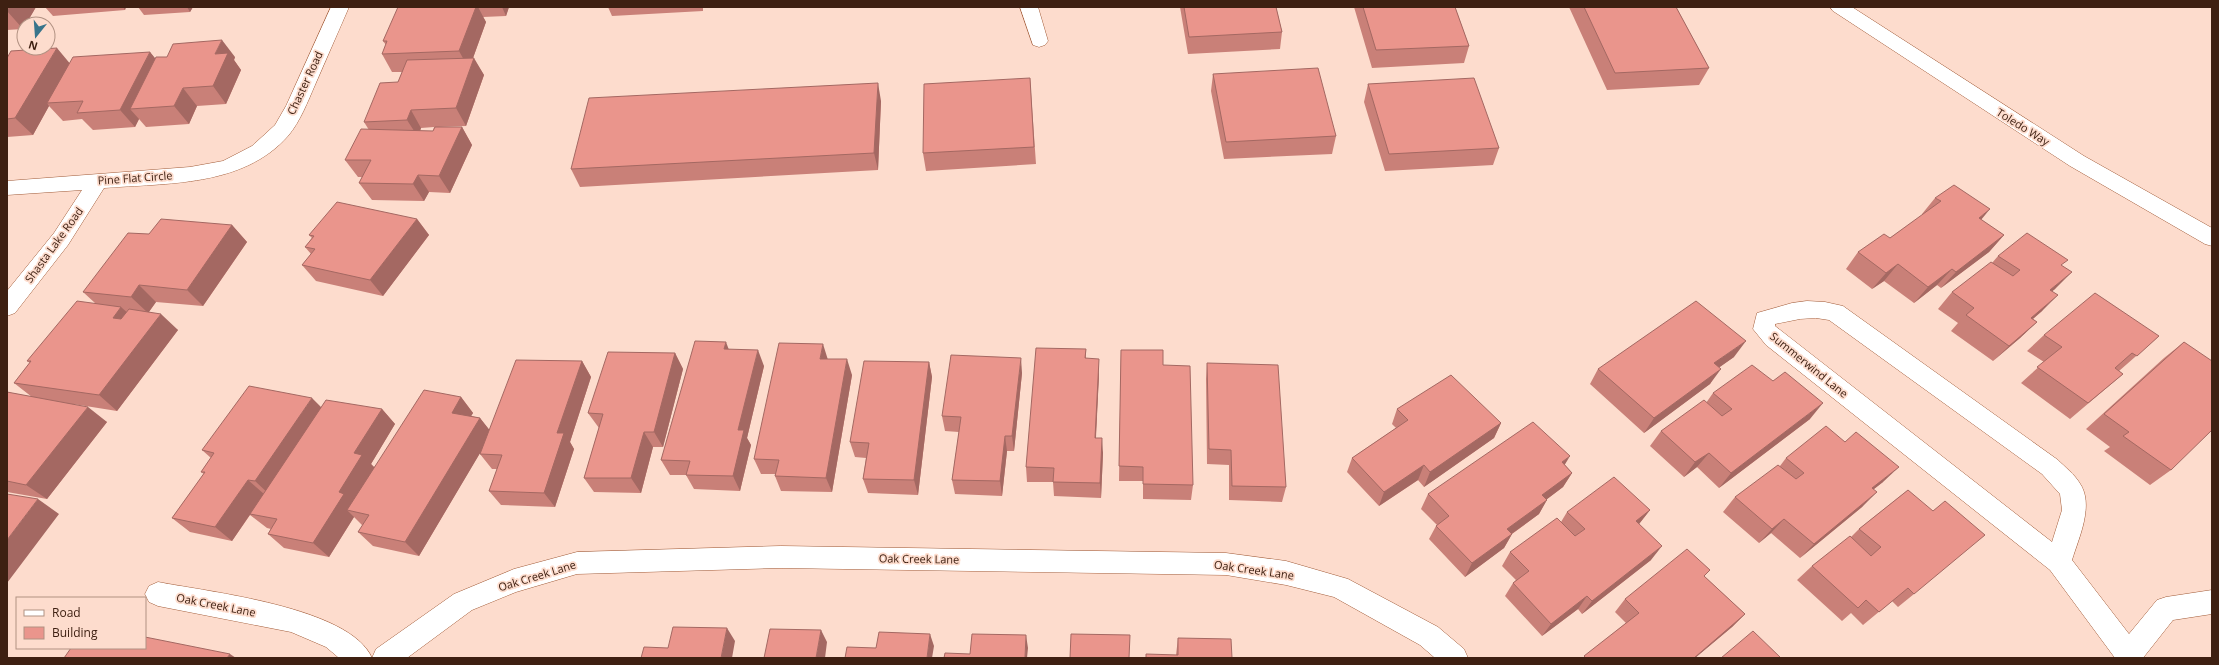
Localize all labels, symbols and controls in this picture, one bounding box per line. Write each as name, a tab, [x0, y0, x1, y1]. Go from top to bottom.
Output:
north arrow	[16, 16, 56, 56]
text: N	[26, 38, 39, 55]
street label: Chaster Road	[283, 48, 326, 117]
street label: Toledo Way	[1994, 104, 2053, 149]
street label: Pine Flat Circle	[97, 167, 173, 188]
street label: Shasta Lake Road	[21, 204, 86, 286]
street label: Summerwind Lane	[1767, 329, 1851, 401]
street label: Oak Creek Lane	[879, 550, 959, 567]
street label: Oak Creek Lane	[1213, 556, 1295, 583]
street label: Oak Creek Lane	[496, 557, 578, 594]
street label: Oak Creek Lane	[175, 589, 257, 620]
legend	[16, 597, 146, 649]
text: Road	[52, 604, 81, 621]
text: Building	[52, 624, 98, 641]

